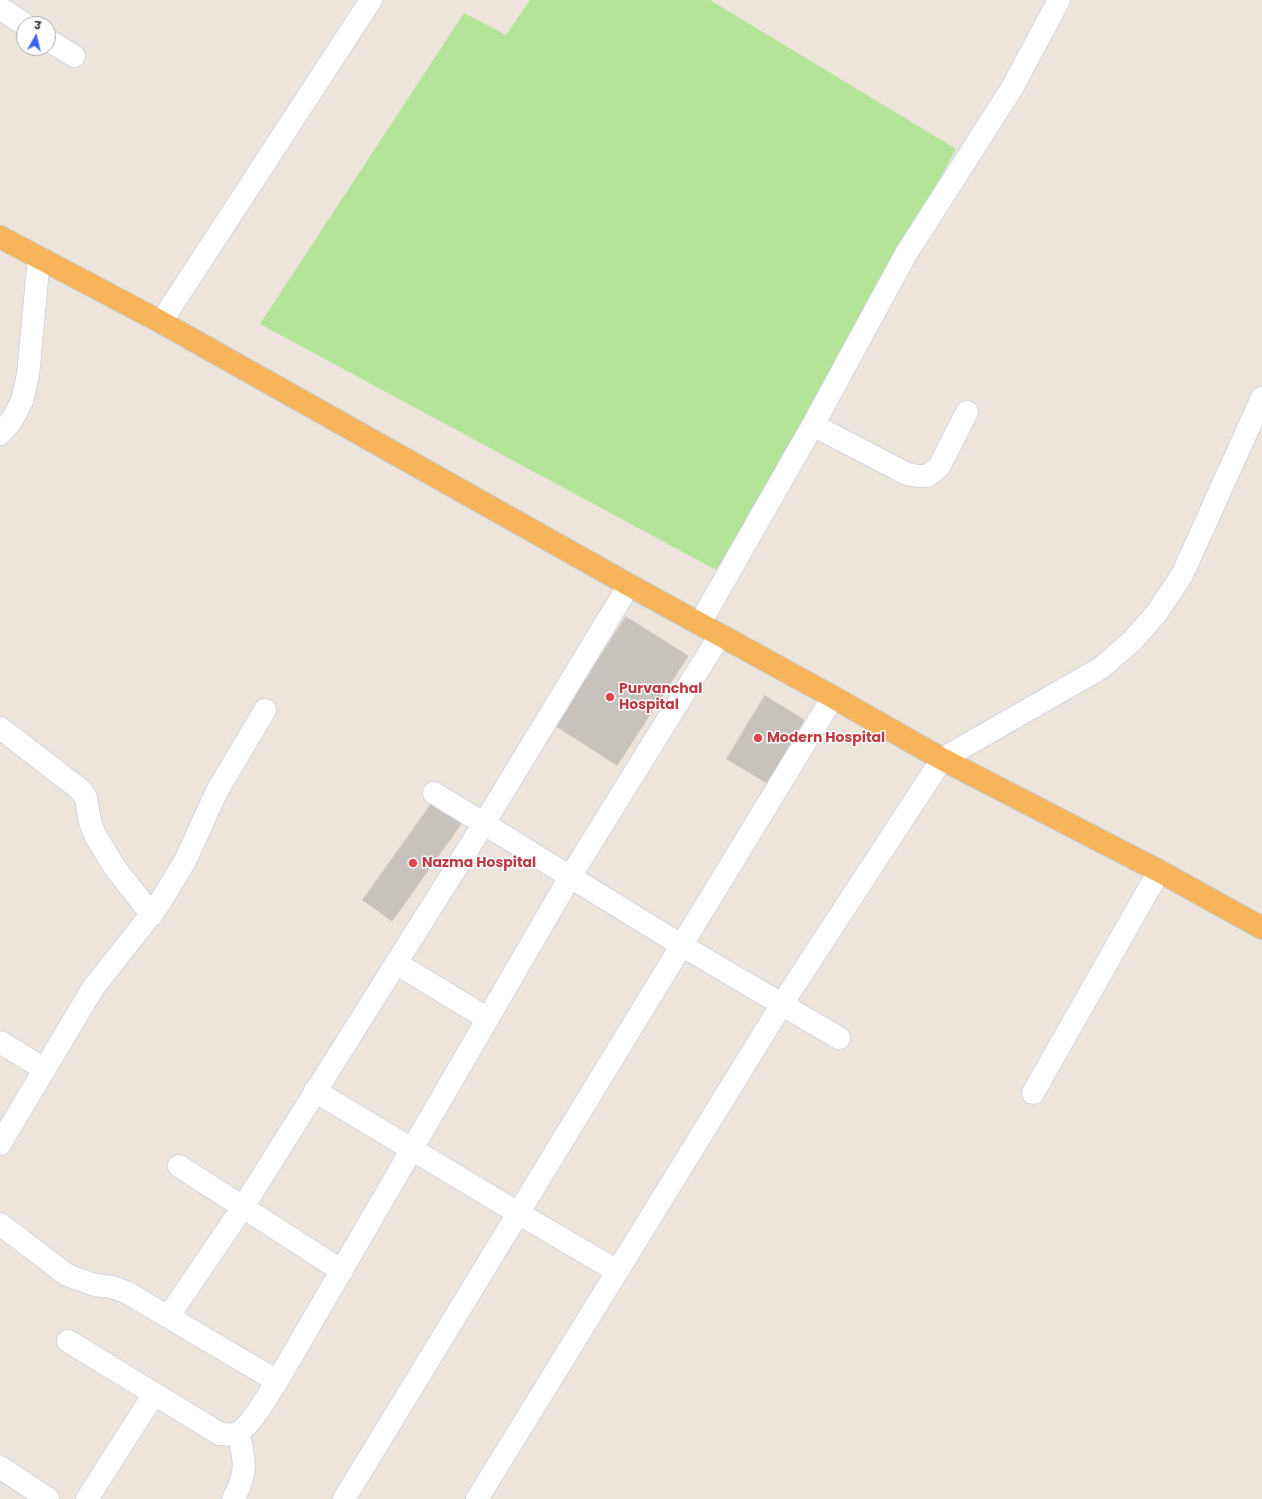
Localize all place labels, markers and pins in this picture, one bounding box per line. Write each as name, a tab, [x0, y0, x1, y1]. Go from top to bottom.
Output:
place label: Purvanchal Hospital	[619, 681, 702, 714]
marker: Purvanchal Hospital	[604, 691, 616, 703]
place label: Modern Hospital	[767, 730, 885, 746]
marker: Modern Hospital	[752, 732, 764, 744]
place label: Nazma Hospital	[422, 855, 536, 871]
marker: Nazma Hospital	[407, 857, 419, 869]

